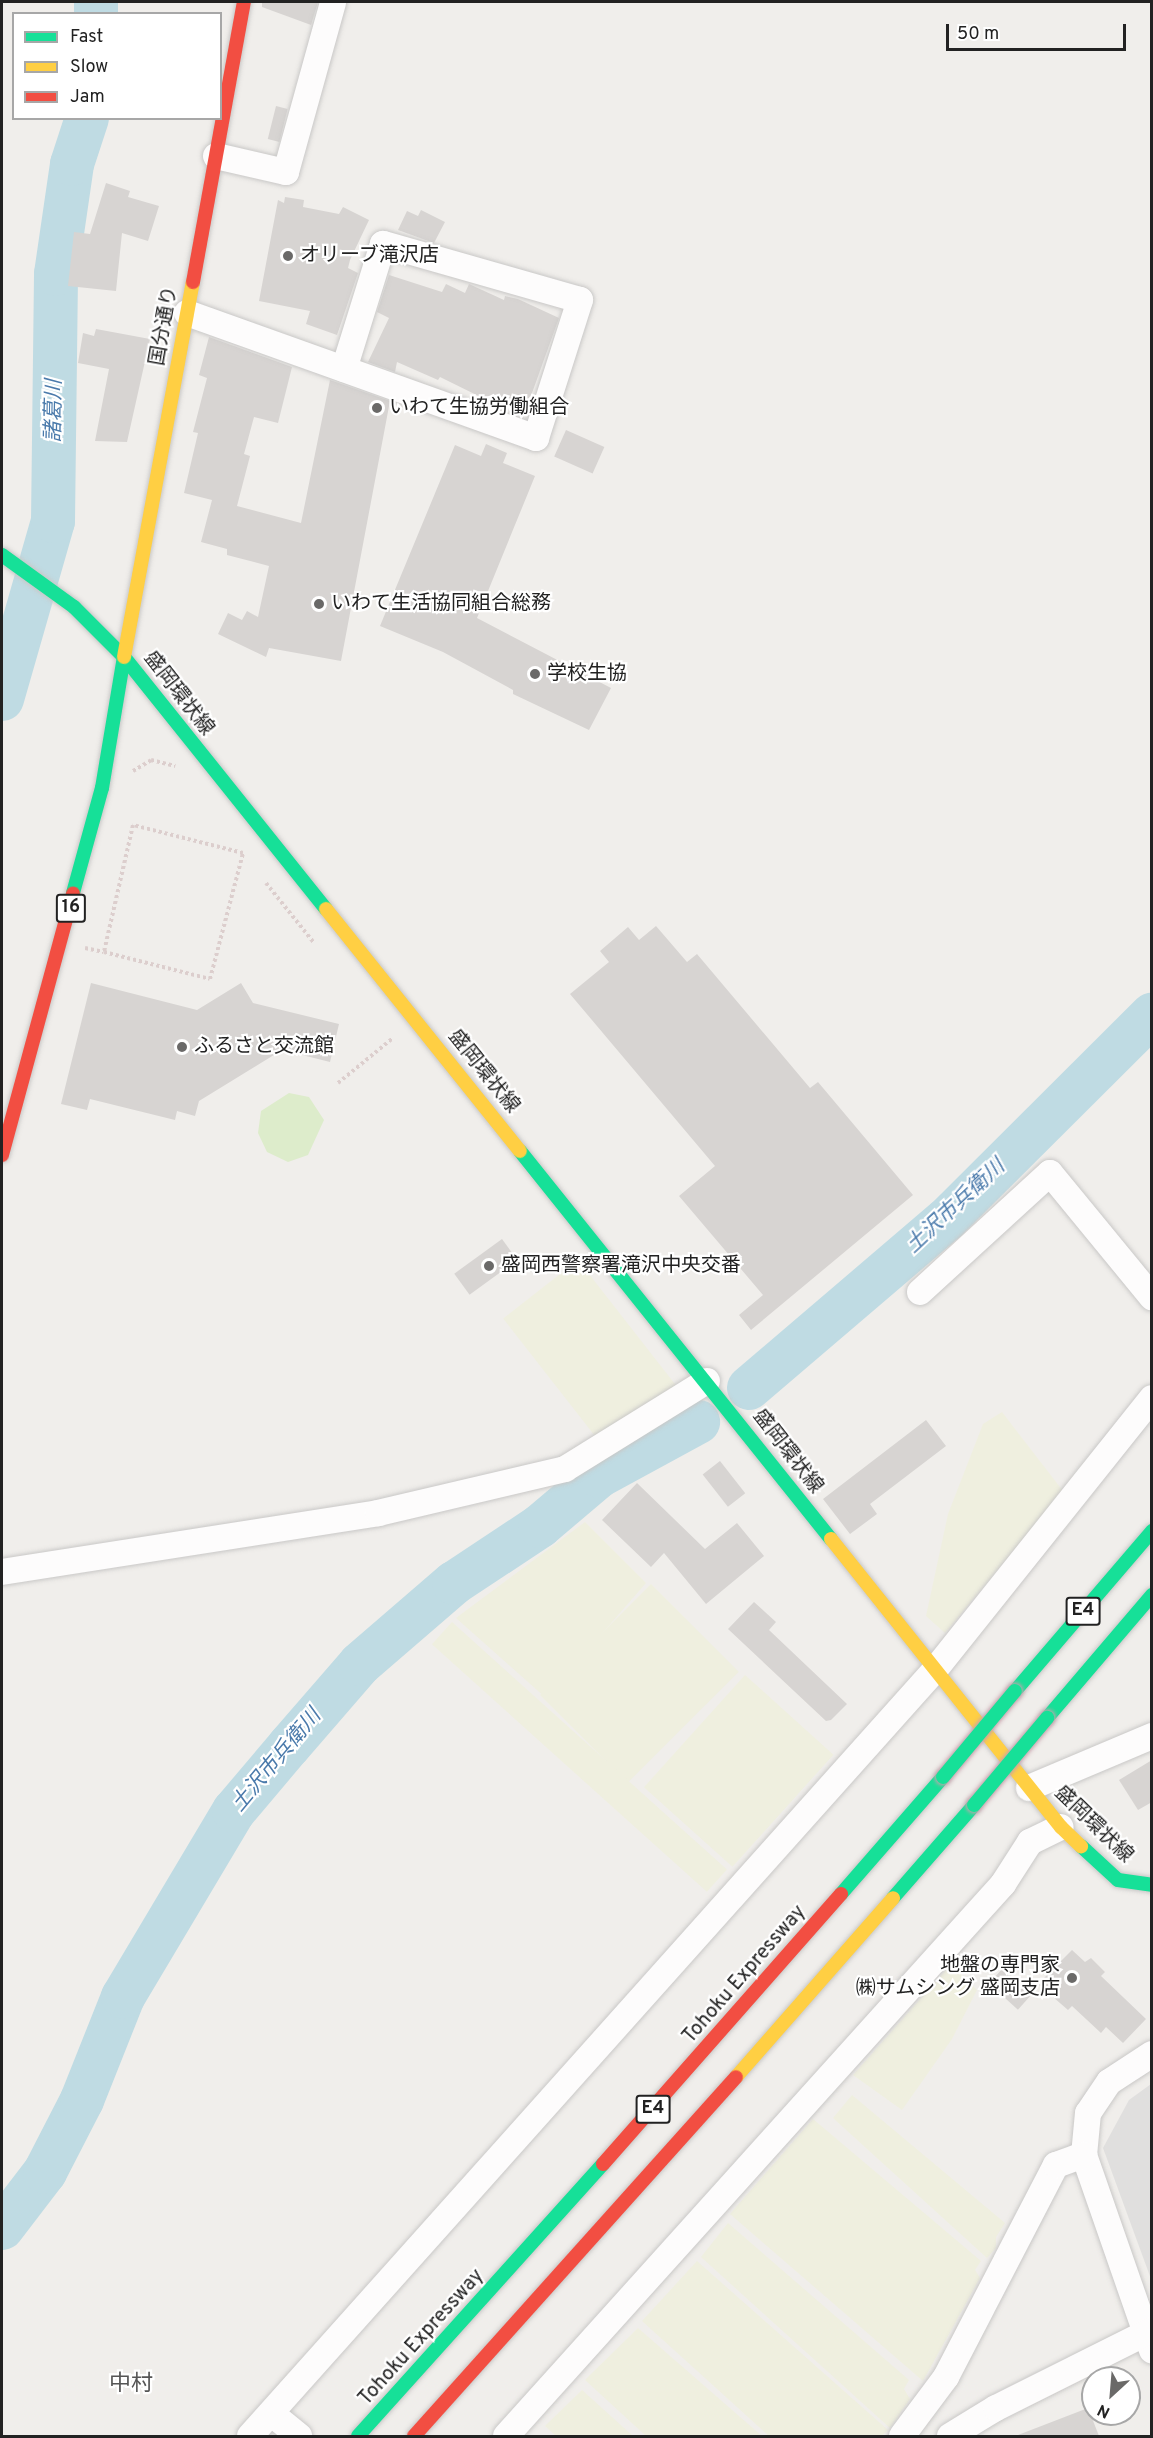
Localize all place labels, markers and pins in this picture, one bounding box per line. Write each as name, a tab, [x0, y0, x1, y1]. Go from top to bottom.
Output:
place label: オリーブ滝沢店	[300, 244, 440, 268]
marker: オリーブ滝沢店	[281, 249, 295, 263]
place label: いわて生協労働組合	[389, 396, 569, 420]
marker: いわて生協労働組合	[370, 401, 384, 415]
place label: いわて生活協同組合総務	[331, 592, 551, 616]
marker: いわて生活協同組合総務	[312, 597, 326, 611]
place label: 学校生協	[547, 662, 627, 686]
marker: 学校生協	[528, 667, 542, 681]
place label: ふるさと交流館	[194, 1035, 334, 1059]
marker: ふるさと交流館	[175, 1040, 189, 1054]
place label: 盛岡西警察署滝沢中央交番	[501, 1254, 741, 1278]
marker: 盛岡西警察署滝沢中央交番	[482, 1259, 496, 1273]
place label: 地盤の専門家 ㈱サムシング 盛岡支店	[855, 1954, 1060, 2001]
marker: 地盤の専門家 ㈱サムシング 盛岡支店	[1065, 1971, 1079, 1985]

